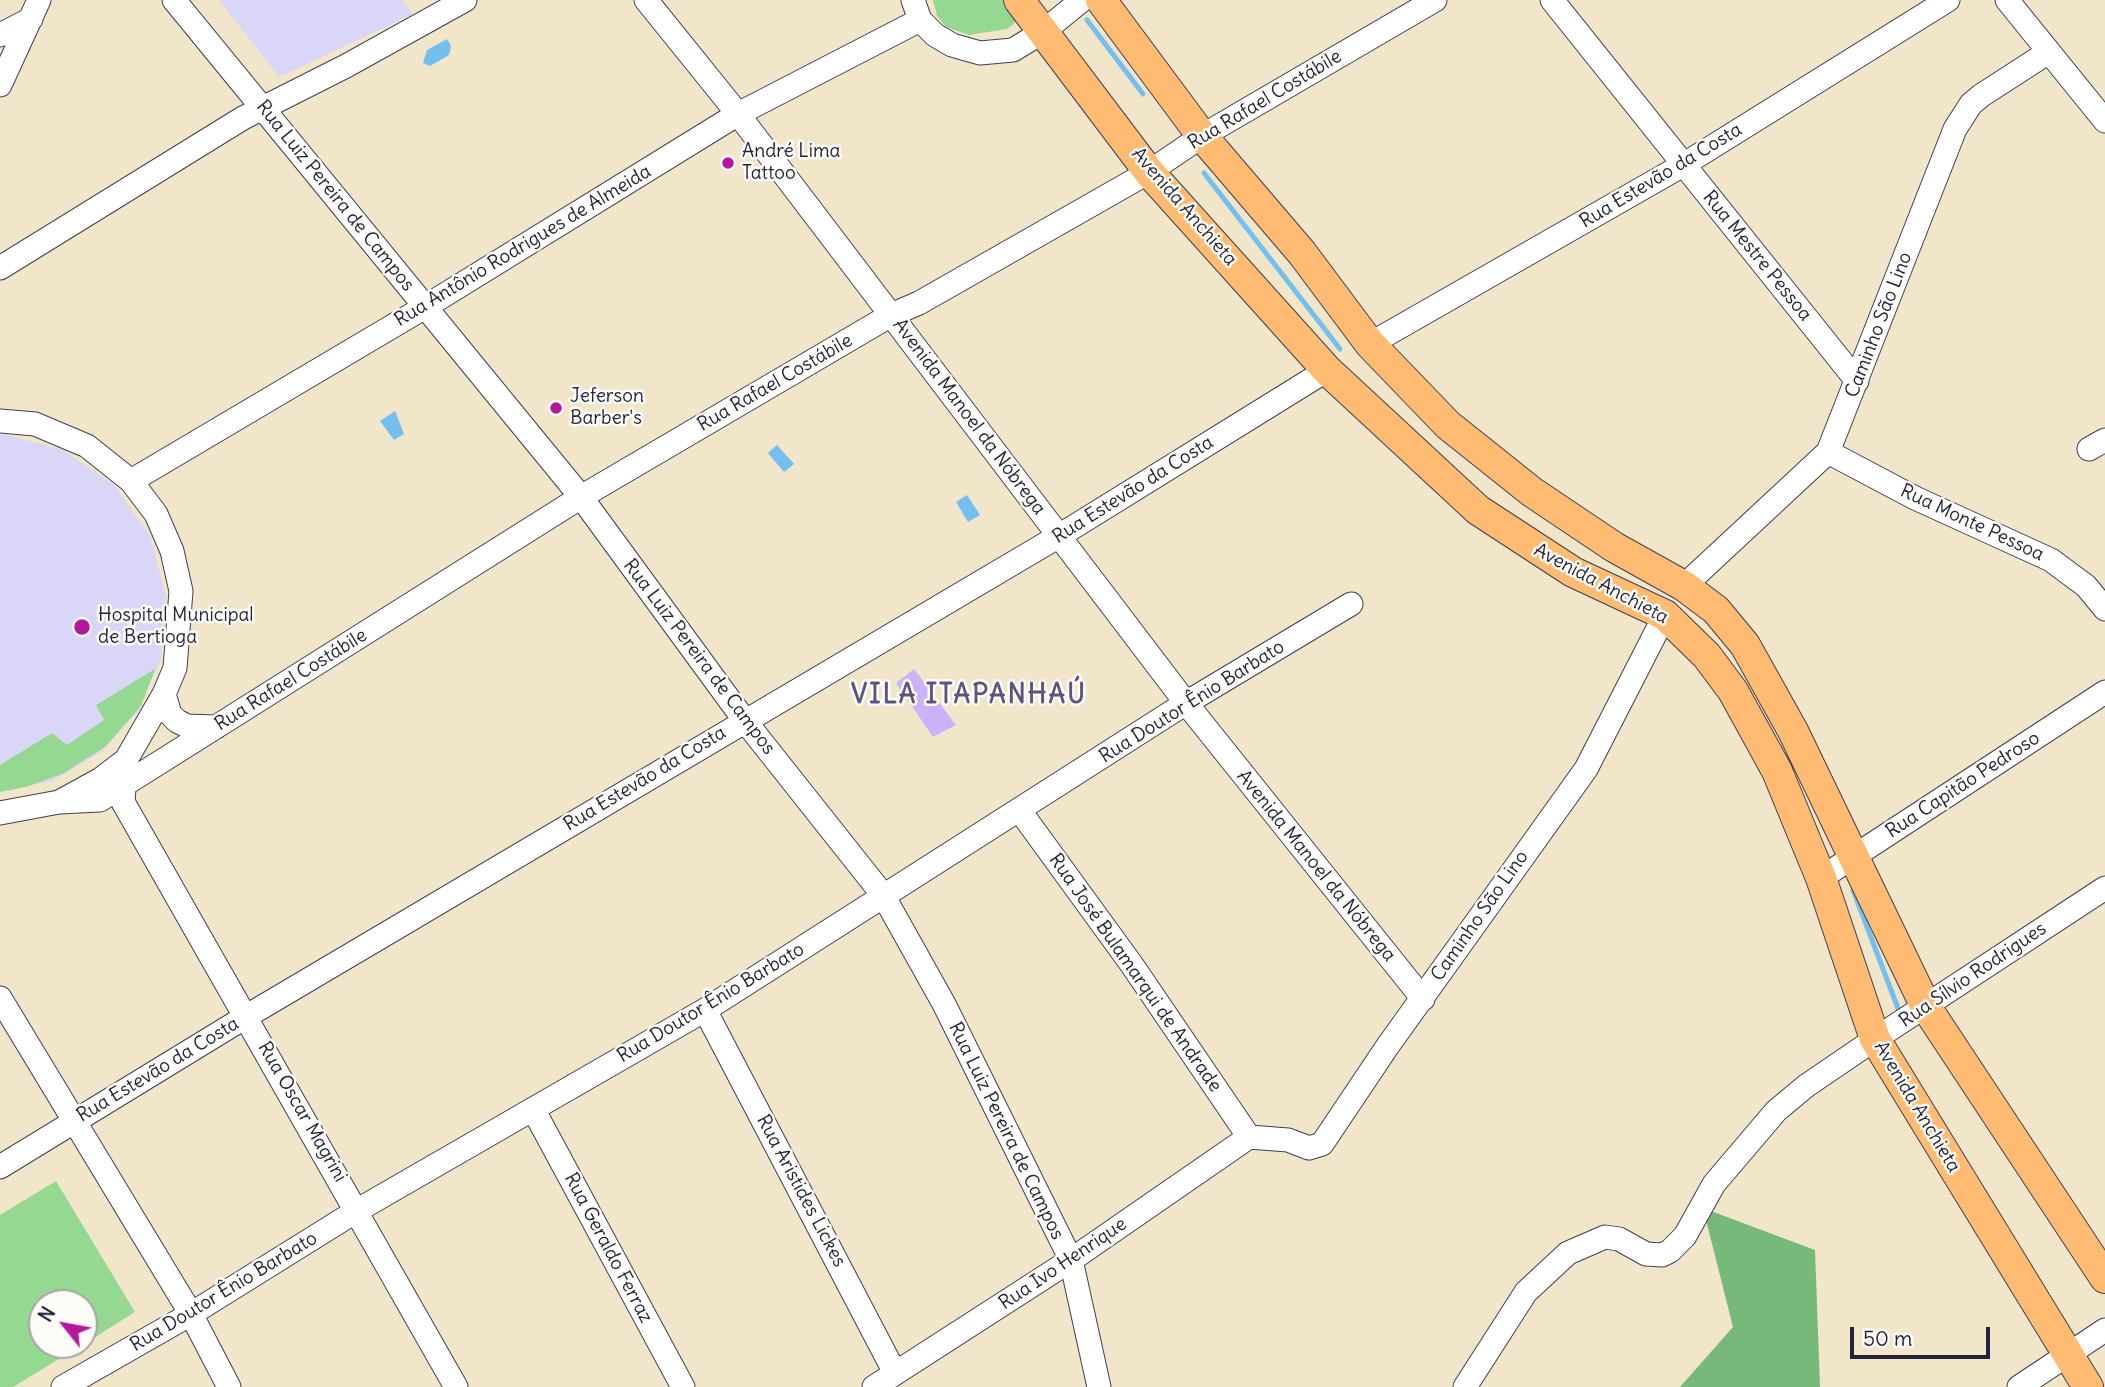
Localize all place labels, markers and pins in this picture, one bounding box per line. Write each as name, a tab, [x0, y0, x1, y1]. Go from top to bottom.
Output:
place label: André Lima Tattoo	[742, 141, 840, 185]
marker: André Lima Tattoo	[720, 155, 736, 171]
place label: Jeferson Barber's	[570, 386, 644, 430]
marker: Jeferson Barber's	[548, 400, 564, 416]
place label: Hospital Municipal de Bertioga	[98, 605, 254, 649]
marker: Hospital Municipal de Bertioga	[72, 617, 92, 637]

